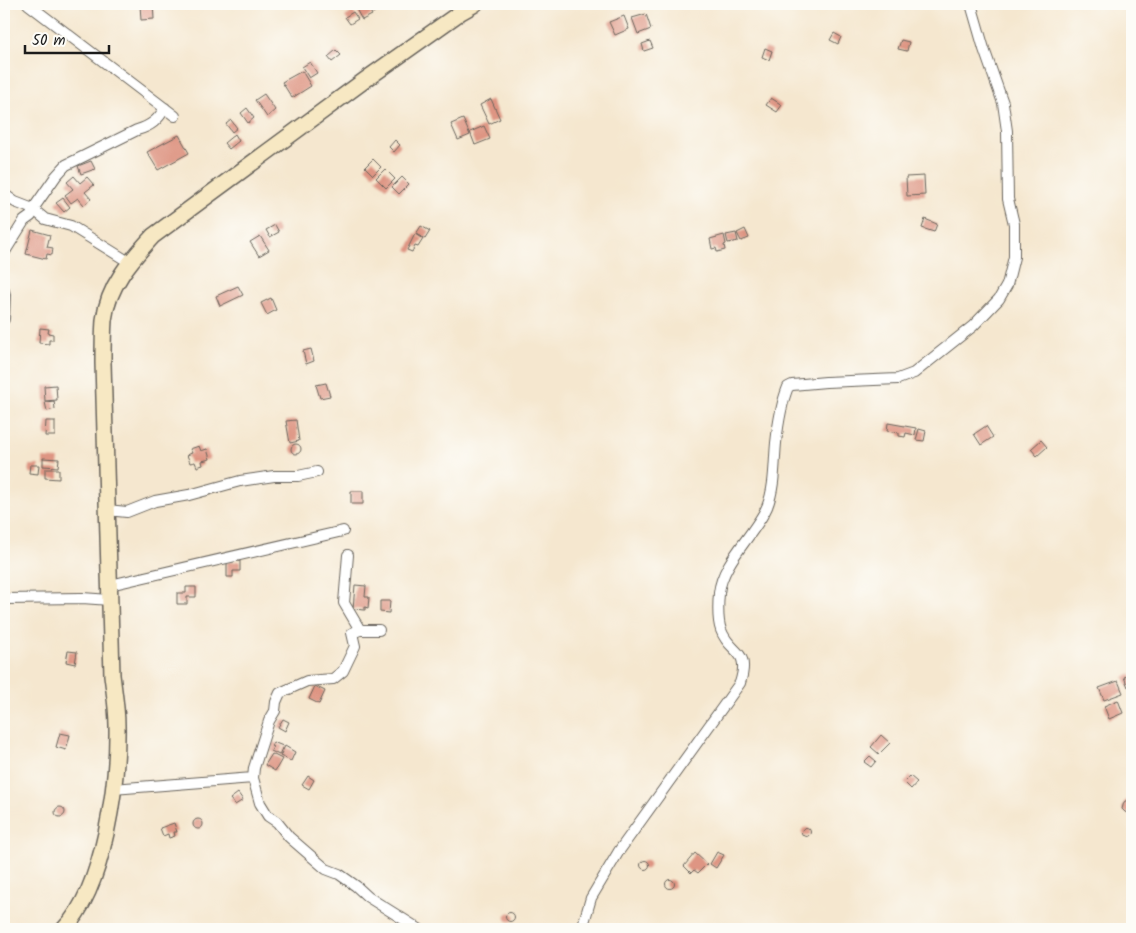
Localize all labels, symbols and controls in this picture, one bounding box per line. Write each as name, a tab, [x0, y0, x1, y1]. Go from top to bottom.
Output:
scale bar	[25, 22, 109, 54]
text: 50 m	[32, 29, 66, 53]

